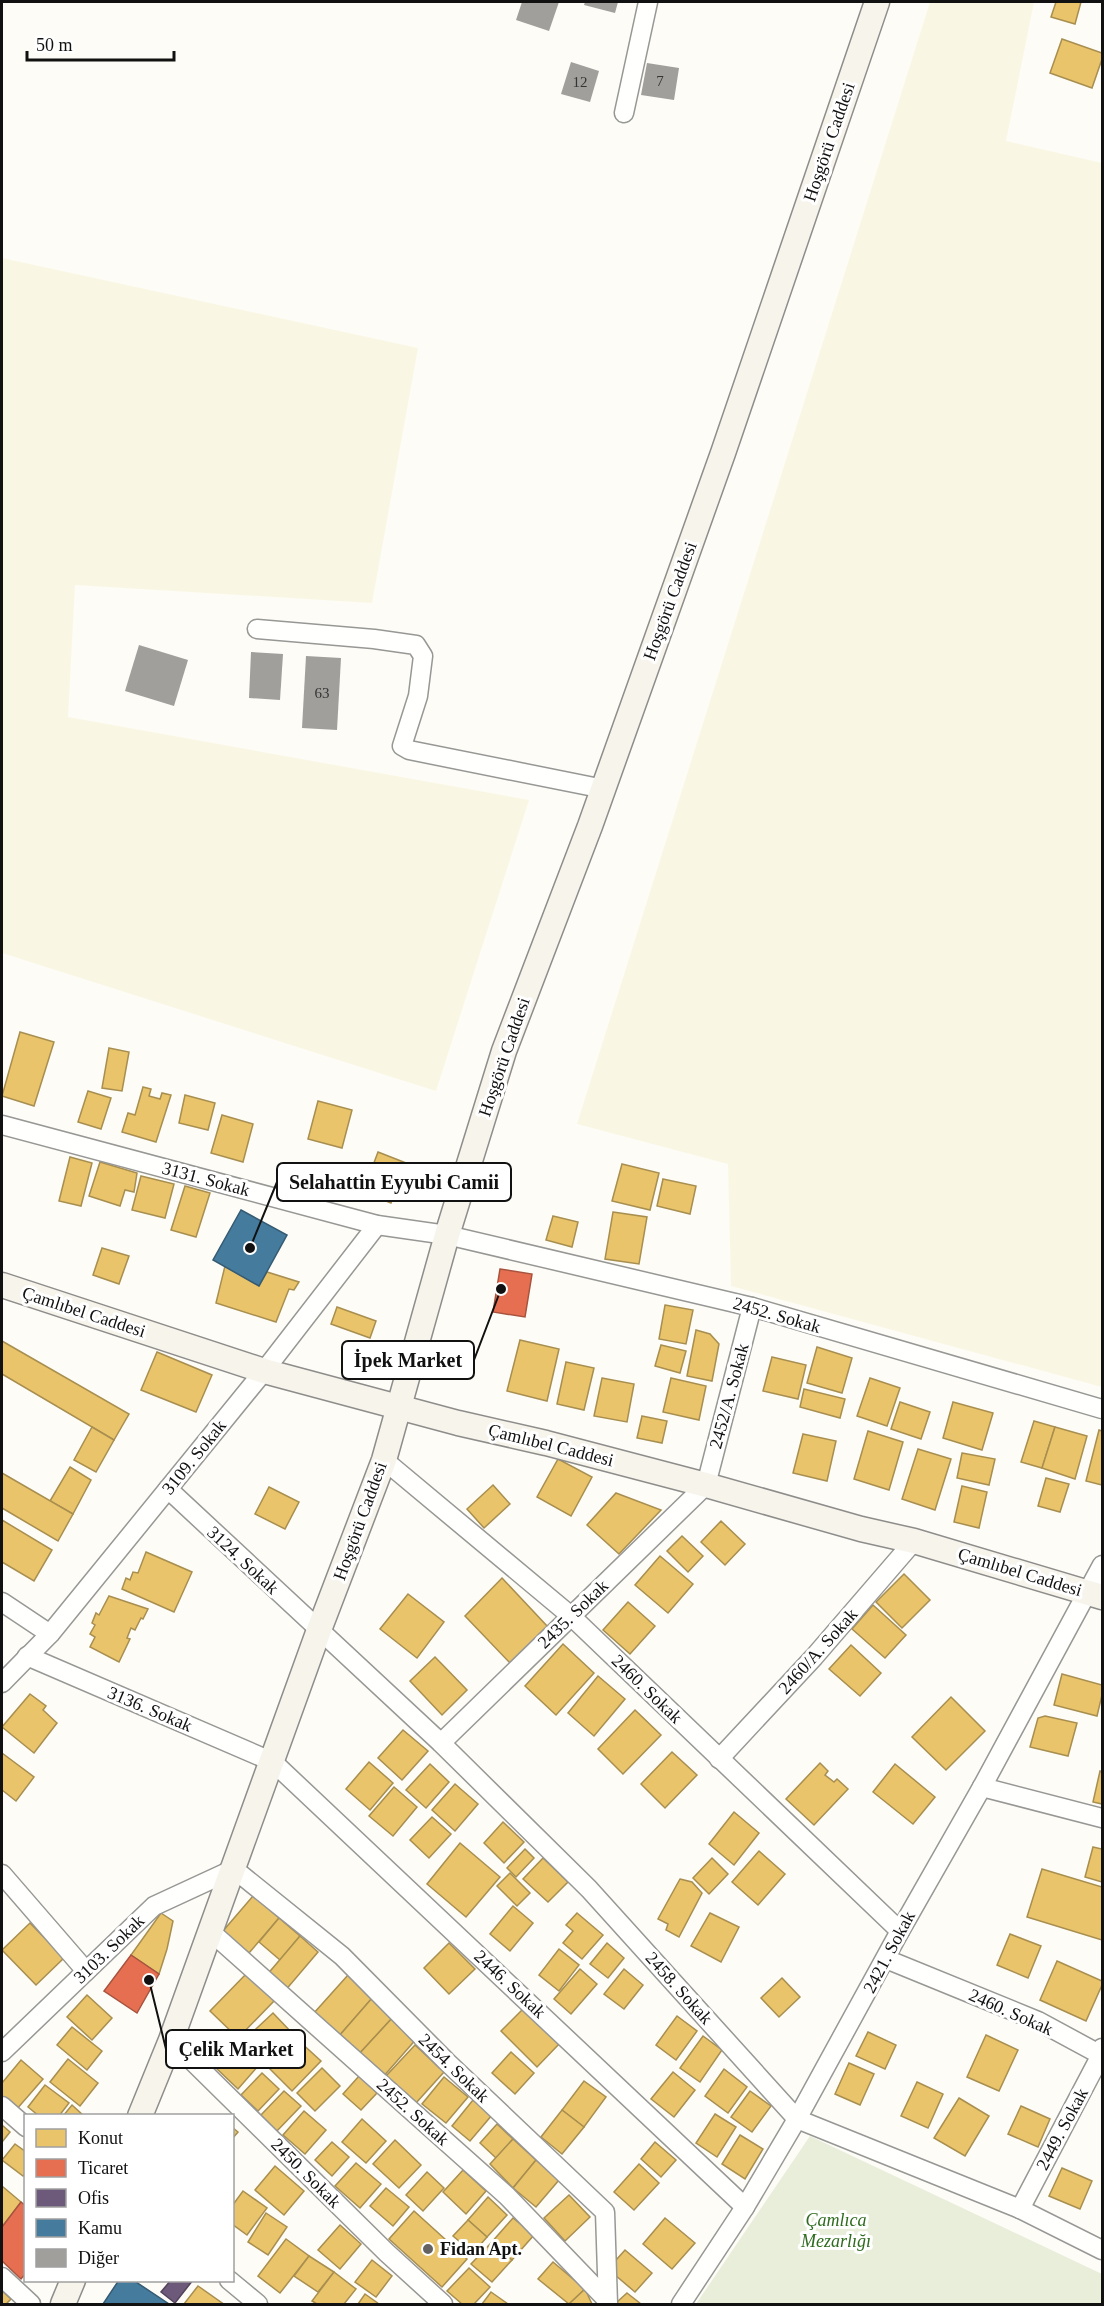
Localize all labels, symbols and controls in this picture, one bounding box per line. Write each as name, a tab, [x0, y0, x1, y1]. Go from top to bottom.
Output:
scale bar	[27, 24, 174, 62]
text: 50 m	[36, 35, 73, 55]
house number: 7	[656, 73, 664, 89]
house number: 12	[573, 74, 588, 90]
street label: Hoşgörü Caddesi	[799, 80, 859, 204]
street label: Hoşgörü Caddesi	[639, 539, 701, 663]
house number: 63	[315, 685, 330, 701]
street label: Hoşgörü Caddesi	[474, 995, 534, 1119]
street label: 3131. Sokak	[160, 1158, 252, 1200]
callout: Selahattin Eyyubi Camii	[277, 1163, 511, 1201]
text: Selahattin Eyyubi Camii	[289, 1171, 499, 1194]
street label: Çamlıbel Caddesi	[20, 1283, 148, 1341]
street label: 2452. Sokak	[731, 1293, 823, 1337]
callout: İpek Market	[342, 1341, 474, 1379]
street label: 2452/A. Sokak	[705, 1341, 753, 1451]
text: İpek Market	[354, 1348, 462, 1372]
street label: 3109. Sokak	[158, 1416, 230, 1498]
street label: Çamlıbel Caddesi	[486, 1420, 616, 1470]
street label: Hoşgörü Caddesi	[329, 1459, 391, 1583]
street label: 3124. Sokak	[203, 1522, 283, 1598]
street label: Çamlıbel Caddesi	[956, 1544, 1084, 1600]
street label: 2435. Sokak	[534, 1576, 612, 1652]
street label: 2460/A. Sokak	[774, 1604, 862, 1698]
street label: 2460. Sokak	[608, 1651, 686, 1727]
street label: 3136. Sokak	[105, 1682, 195, 1736]
street label: 2421. Sokak	[859, 1908, 919, 1996]
street label: 3103. Sokak	[70, 1911, 148, 1987]
street label: 2446. Sokak	[470, 1946, 550, 2022]
street label: 2458. Sokak	[641, 1948, 717, 2028]
street label: 2460. Sokak	[966, 1985, 1056, 2039]
callout: Çelik Market	[166, 2030, 305, 2068]
street label: 2454. Sokak	[415, 2030, 493, 2106]
text: Çelik Market	[179, 2038, 294, 2061]
street label: 2452. Sokak	[373, 2074, 453, 2150]
street label: 2449. Sokak	[1032, 2085, 1092, 2173]
legend	[24, 2114, 234, 2282]
text: Konut	[78, 2128, 123, 2148]
street label: 2450. Sokak	[267, 2134, 345, 2212]
text: Ticaret	[78, 2158, 128, 2178]
text: Ofis	[78, 2188, 109, 2208]
park label: Çamlıca Mezarlığı	[800, 2210, 871, 2251]
text: Kamu	[78, 2218, 122, 2238]
place label: Fidan Apt.	[440, 2239, 522, 2259]
marker: Fidan Apt.	[421, 2242, 435, 2256]
text: Diğer	[78, 2248, 119, 2268]

